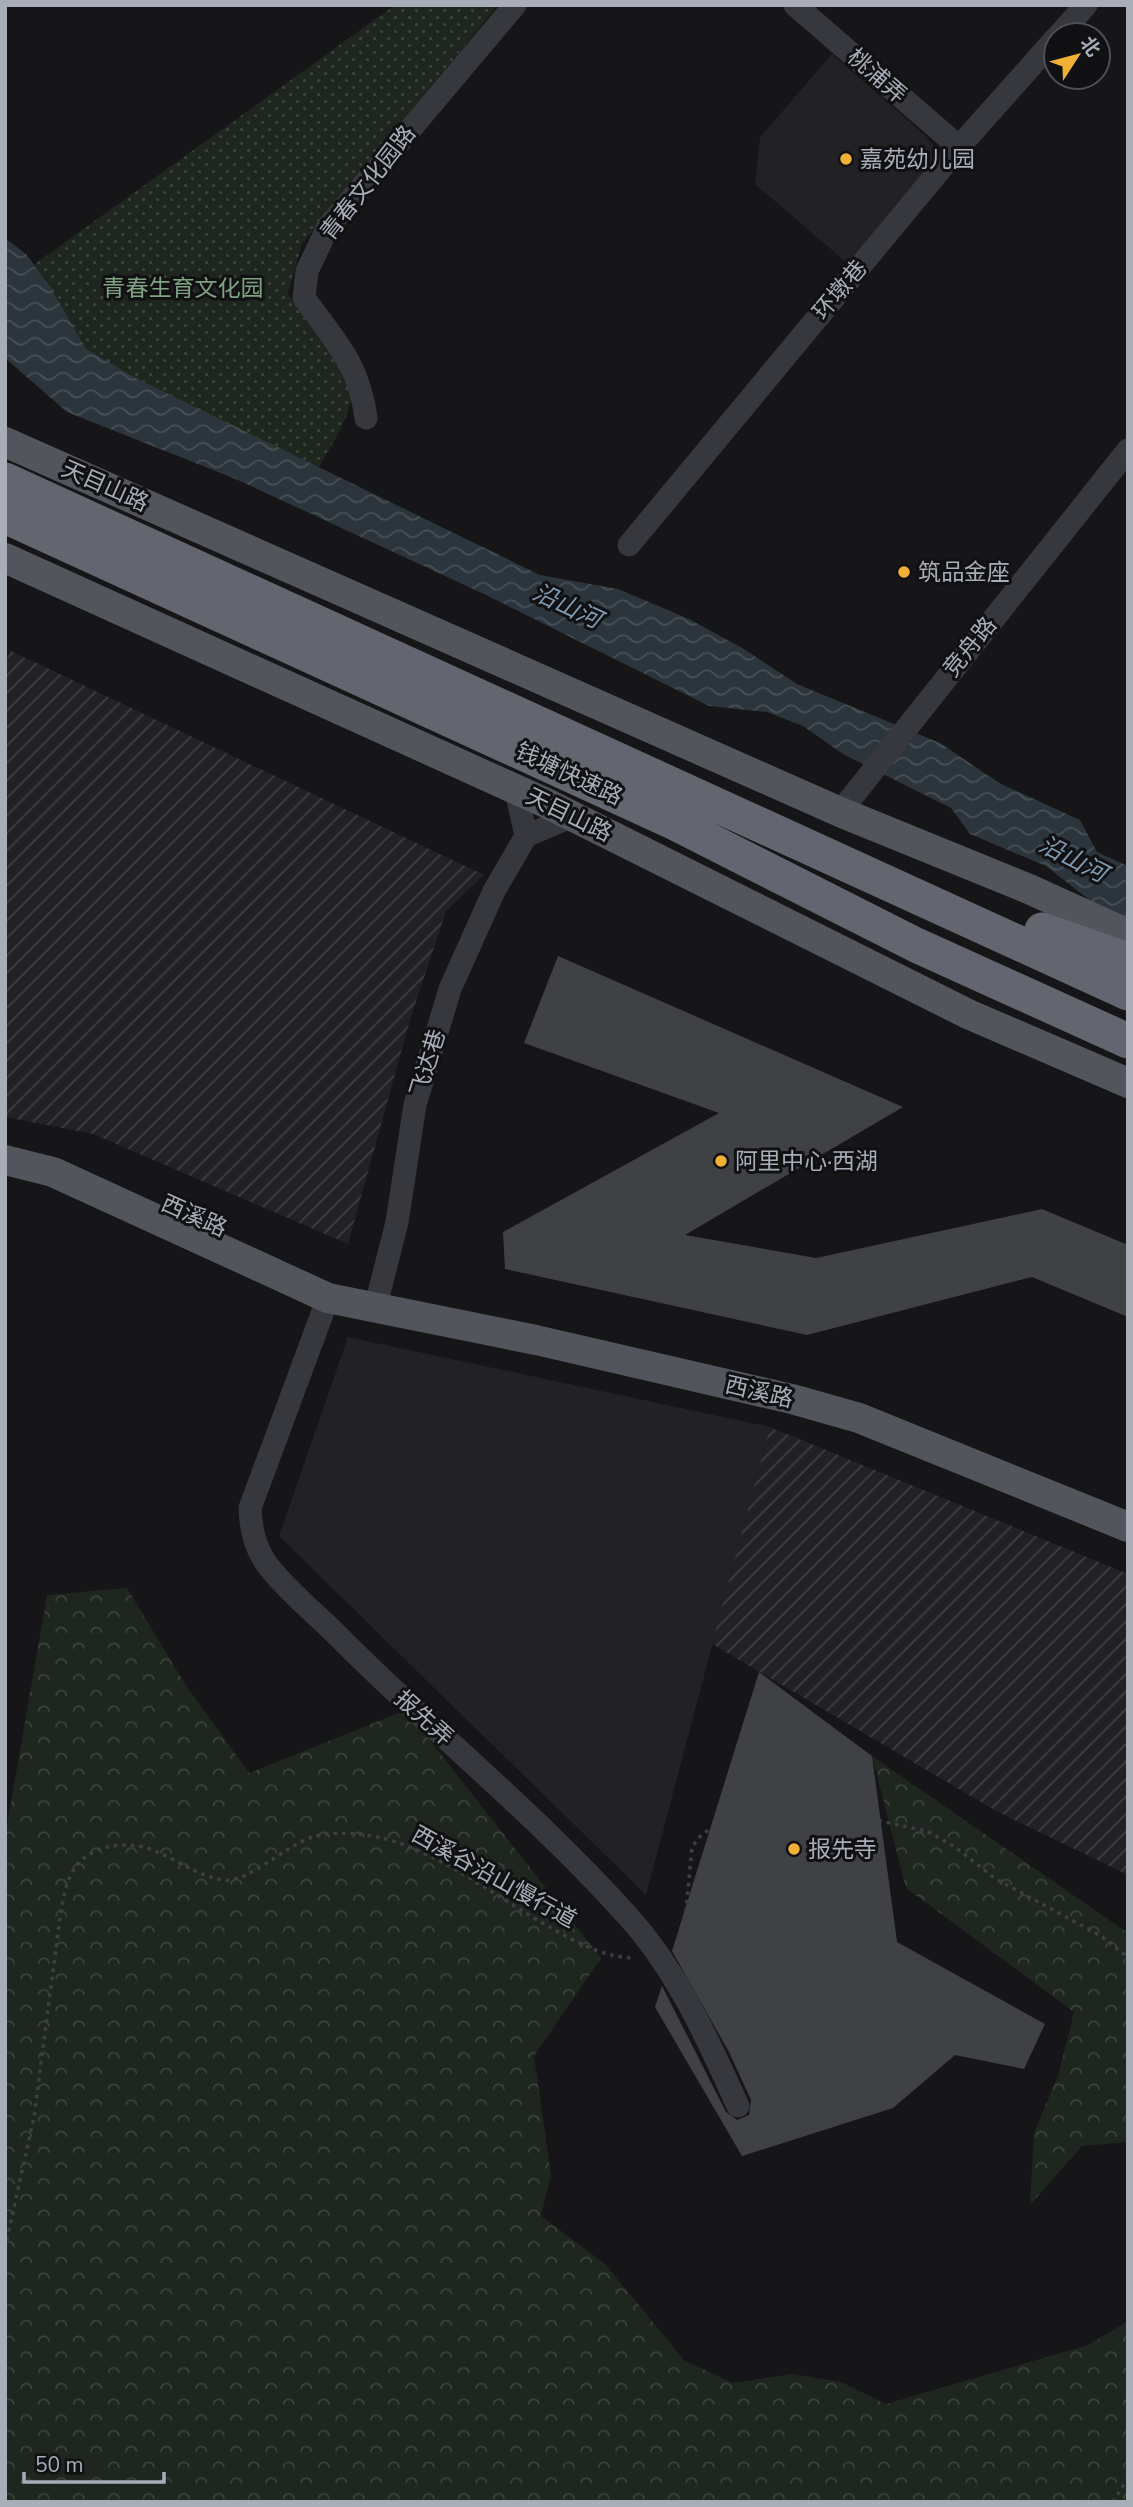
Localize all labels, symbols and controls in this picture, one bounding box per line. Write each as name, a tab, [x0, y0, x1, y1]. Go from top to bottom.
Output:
north arrow	[1042, 21, 1112, 91]
text: 北	[1074, 31, 1106, 62]
street label: 桃浦弄	[841, 42, 913, 110]
street label: 青春文化园路	[313, 119, 423, 247]
place label: 嘉苑幼儿园	[860, 144, 975, 175]
marker: 嘉苑幼儿园	[838, 151, 854, 167]
street label: 环墩巷	[806, 254, 874, 326]
park label: 青春生育文化园	[103, 273, 264, 304]
street label: 天目山路	[57, 453, 153, 519]
place label: 筑品金座	[918, 557, 1010, 588]
marker: 筑品金座	[896, 564, 912, 580]
water label: 沿山河	[528, 576, 610, 637]
street label: 竞舟路	[936, 610, 1004, 684]
street label: 钱塘快速路	[510, 736, 628, 812]
street label: 天目山路	[521, 781, 617, 849]
water label: 沿山河	[1034, 828, 1116, 891]
street label: 飞达巷	[403, 1025, 453, 1101]
place label: 阿里中心·西湖	[735, 1146, 878, 1177]
marker: 阿里中心·西湖	[713, 1153, 729, 1169]
street label: 西溪路	[156, 1188, 232, 1244]
street label: 西溪路	[722, 1369, 796, 1415]
street label: 报先弄	[388, 1683, 460, 1753]
street label: 西溪谷沿山慢行道	[406, 1819, 582, 1935]
place label: 报先寺	[808, 1834, 877, 1865]
marker: 报先寺	[786, 1841, 802, 1857]
scale bar	[24, 2440, 164, 2484]
text: 50 m	[35, 2451, 84, 2479]

